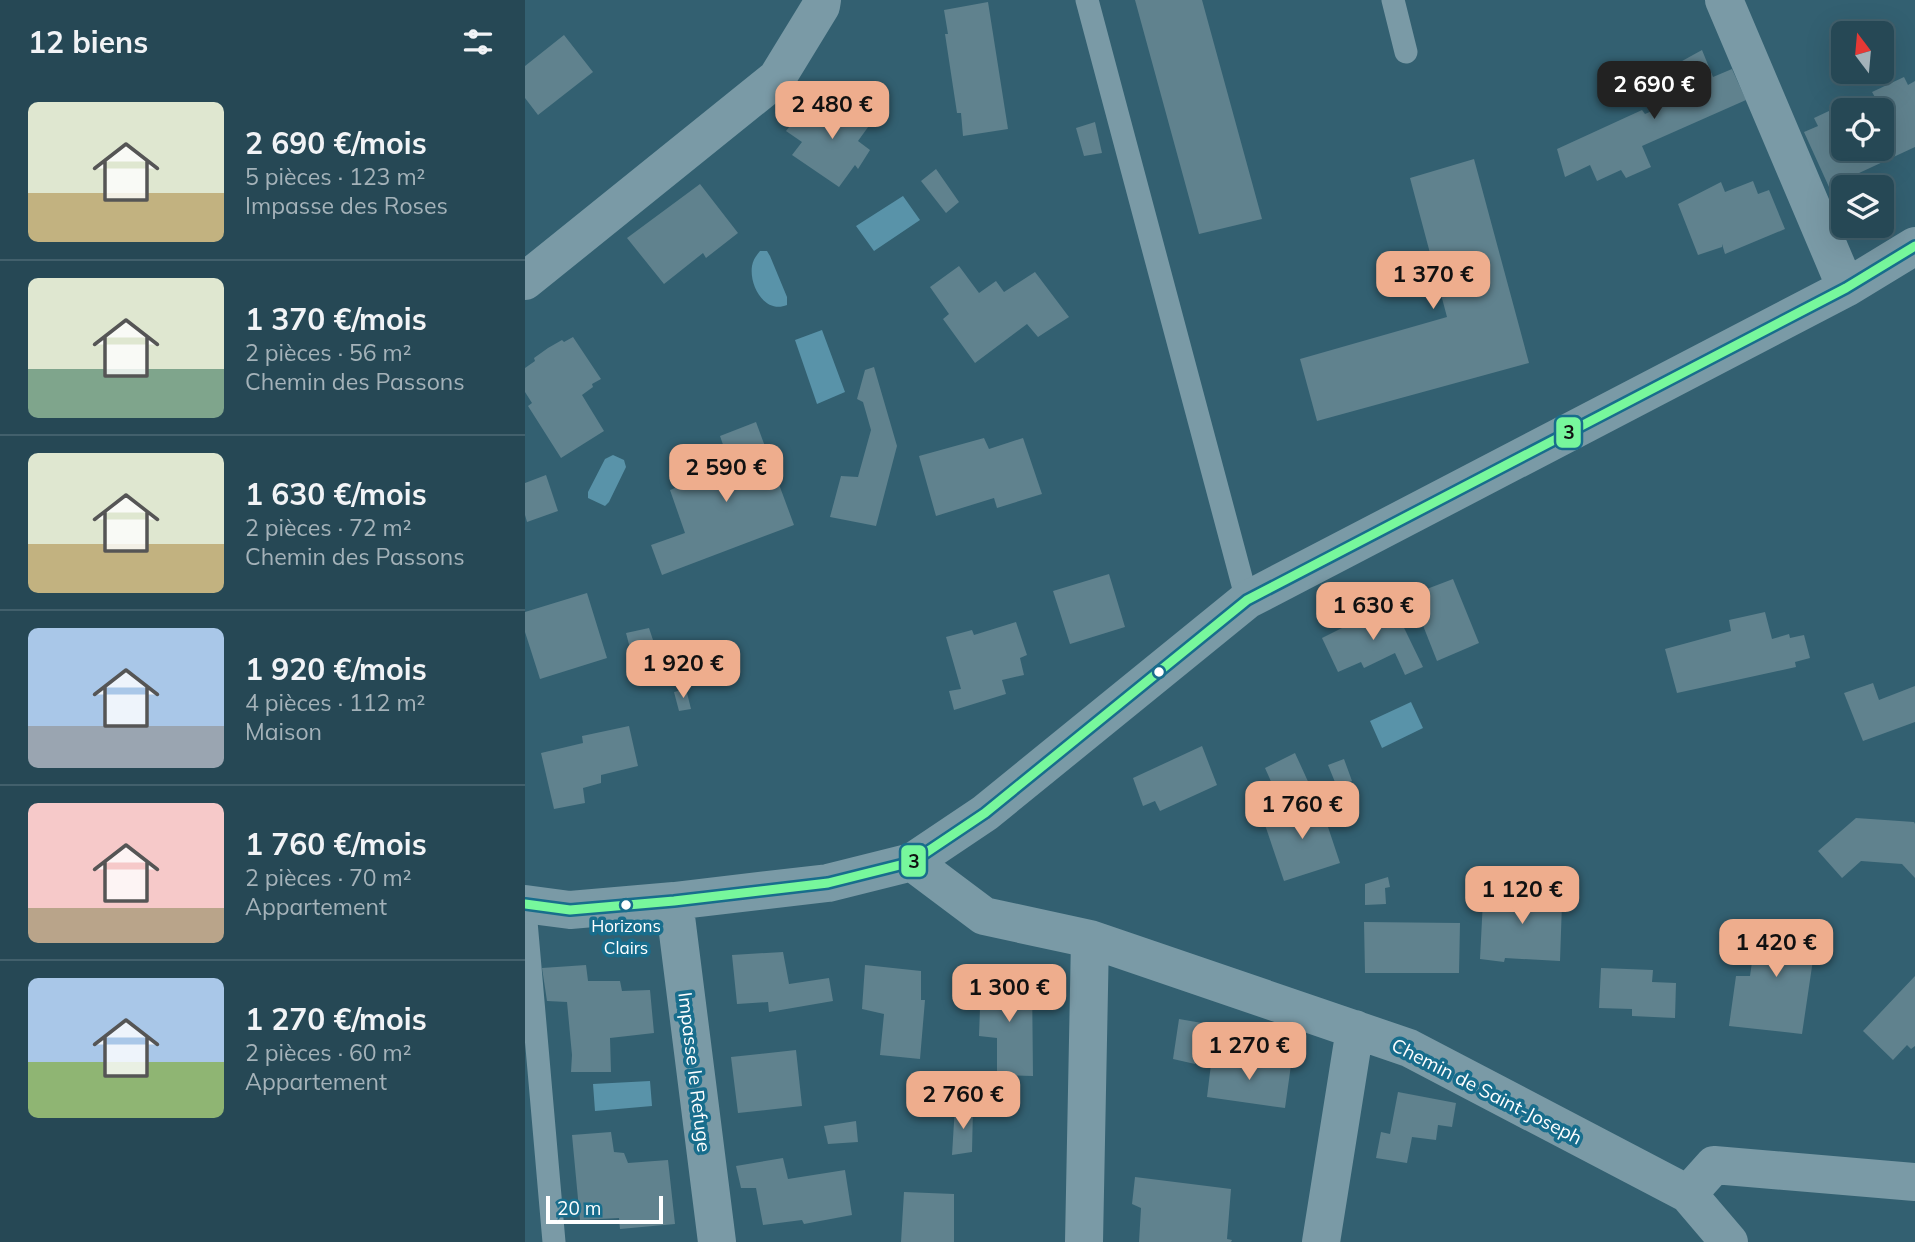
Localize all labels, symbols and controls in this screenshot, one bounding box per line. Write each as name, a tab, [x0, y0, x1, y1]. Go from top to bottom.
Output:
north arrow	[1831, 21, 1893, 84]
map controls	[1831, 21, 1894, 238]
text: 12 biens	[28, 23, 148, 61]
icon: filters	[459, 23, 497, 61]
pin: 2 690 €	[1589, 61, 1719, 121]
text: 2 690 €	[1613, 69, 1695, 98]
pin: 2 480 €	[767, 82, 897, 141]
text: 2 480 €	[791, 89, 873, 118]
button: locate	[1831, 98, 1894, 161]
text: 2 690 €/mois	[245, 124, 427, 162]
icon: home	[84, 130, 168, 214]
text: 5 pièces · 123 m²	[245, 162, 425, 191]
button: layers	[1831, 175, 1894, 238]
text: Impasse des Roses	[245, 191, 448, 220]
pin: 1 370 €	[1368, 252, 1498, 311]
text: 1 370 €	[1392, 259, 1474, 288]
text: 1 370 €/mois	[245, 300, 427, 338]
icon: home	[84, 306, 168, 390]
text: 2 pièces · 56 m²	[245, 338, 412, 367]
text: Chemin des Passons	[245, 367, 465, 396]
line badge: 3	[1555, 416, 1582, 449]
text: 3	[1563, 420, 1575, 444]
pin: 2 590 €	[661, 444, 791, 504]
text: 2 590 €	[685, 452, 767, 481]
text: 1 630 €/mois	[245, 475, 427, 513]
icon: home	[84, 481, 168, 565]
text: 2 pièces · 72 m²	[245, 513, 412, 542]
text: Chemin des Passons	[245, 542, 465, 571]
pin: 1 630 €	[1308, 582, 1438, 642]
text: 1 630 €	[1332, 590, 1414, 619]
pin: 1 920 €	[618, 640, 748, 700]
text: 1 920 €	[642, 648, 724, 677]
text: 1 920 €/mois	[245, 650, 427, 688]
icon: home	[84, 656, 168, 740]
unlabelled marker	[1152, 665, 1166, 679]
text: 4 pièces · 112 m²	[245, 688, 425, 717]
text: Maison	[245, 717, 322, 746]
pin: 1 760 €	[1237, 782, 1367, 841]
text: 1 760 €	[1261, 789, 1343, 818]
text: 1 760 €/mois	[245, 825, 427, 863]
icon: home	[84, 831, 168, 915]
line badge: 3	[900, 844, 927, 878]
text: 3	[908, 849, 920, 873]
text: 2 pièces · 70 m²	[245, 863, 412, 892]
pin: 1 120 €	[1457, 866, 1587, 926]
text: 1 120 €	[1481, 874, 1563, 903]
text: Appartement	[245, 892, 387, 921]
marker: Horizons Clairs	[619, 898, 633, 912]
place label: Horizons Clairs	[591, 915, 661, 958]
pin: 1 420 €	[1711, 920, 1841, 979]
text: 1 420 €	[1735, 927, 1817, 956]
pin: 1 300 €	[944, 964, 1074, 1024]
text: 1 300 €	[968, 972, 1050, 1001]
street label: Impasse le Refuge	[673, 991, 717, 1153]
text: 1 270 €/mois	[245, 1000, 427, 1038]
icon: home	[84, 1006, 168, 1090]
pin: 1 270 €	[1184, 1023, 1314, 1082]
text: 1 270 €	[1208, 1030, 1290, 1059]
street label: Chemin de Saint-Joseph	[1388, 1032, 1586, 1150]
text: 2 pièces · 60 m²	[245, 1038, 412, 1067]
text: Appartement	[245, 1067, 387, 1096]
pin: 2 760 €	[898, 1072, 1028, 1131]
text: 2 760 €	[922, 1079, 1004, 1108]
scale bar	[546, 1193, 663, 1225]
text: 20 m	[557, 1196, 601, 1220]

